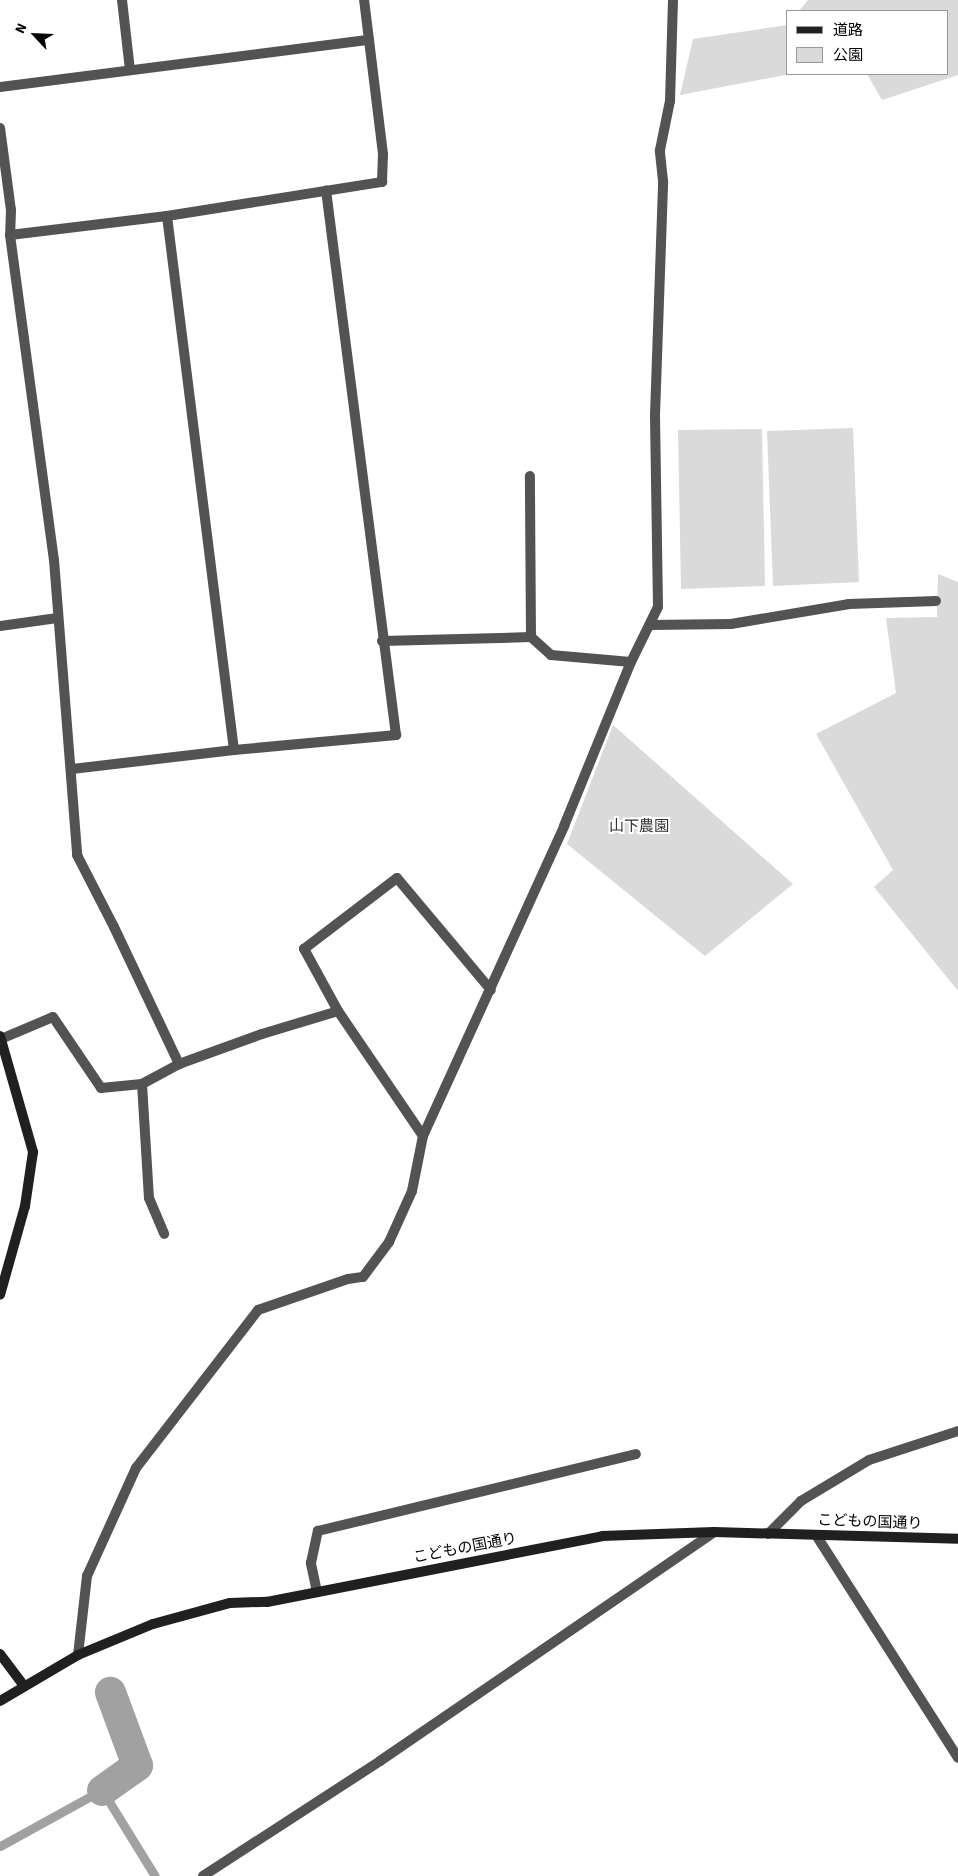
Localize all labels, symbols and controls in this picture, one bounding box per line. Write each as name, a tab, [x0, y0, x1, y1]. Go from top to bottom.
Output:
north arrow	[10, 10, 60, 60]
legend	[786, 10, 948, 75]
text: N	[10, 20, 32, 37]
text: 道路	[833, 20, 863, 41]
text: 公園	[833, 45, 863, 66]
park label: 山下農園	[609, 818, 669, 836]
street label: こどもの国通り	[817, 1511, 923, 1533]
street label: こどもの国通り	[412, 1529, 518, 1567]

